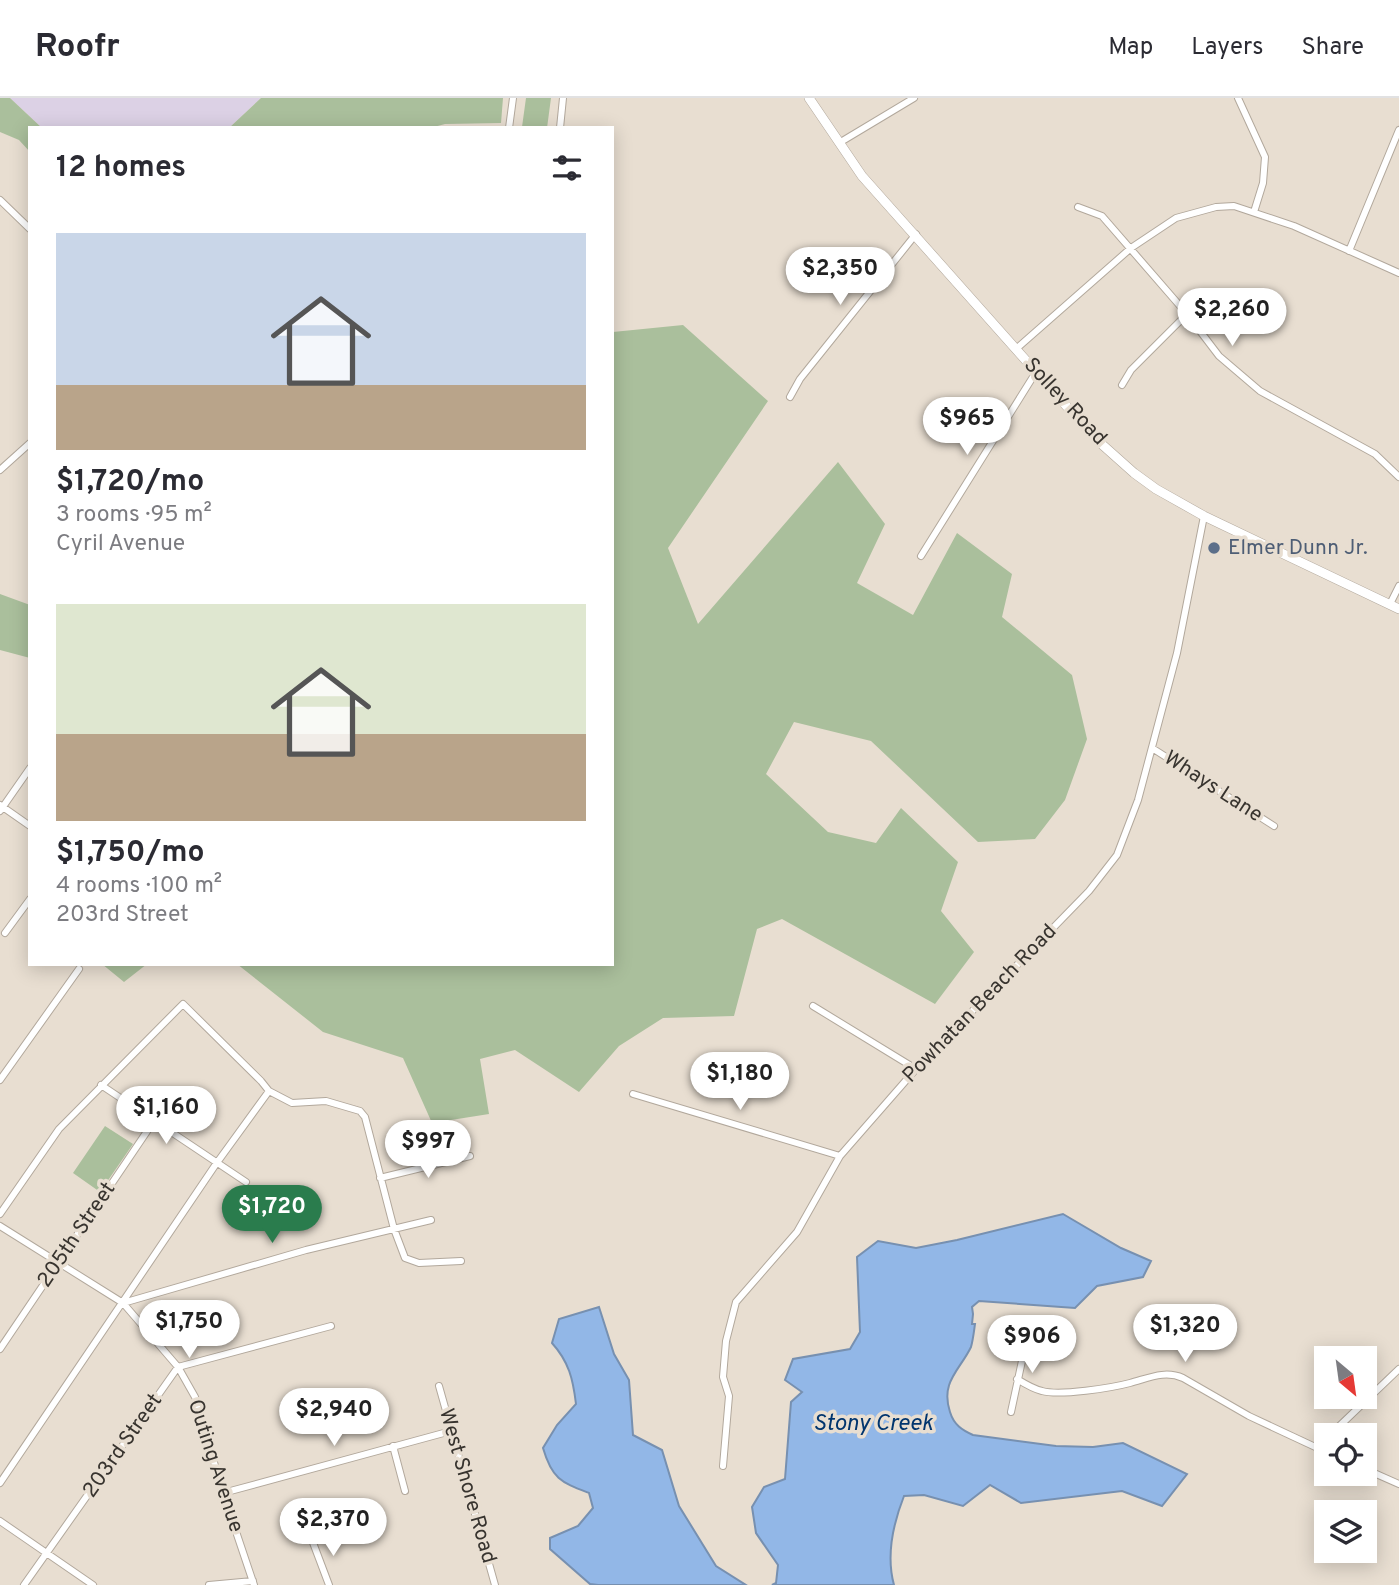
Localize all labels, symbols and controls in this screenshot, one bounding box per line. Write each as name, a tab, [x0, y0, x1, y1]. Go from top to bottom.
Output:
text: Roofr	[35, 27, 120, 69]
text: Map	[1108, 33, 1153, 63]
text: Layers	[1191, 33, 1263, 63]
text: Share	[1301, 33, 1364, 63]
icon: filters	[548, 149, 586, 187]
text: 12 homes	[56, 150, 186, 187]
pin: $2,350	[783, 248, 897, 307]
text: $2,350	[802, 255, 878, 284]
icon: home	[258, 278, 384, 404]
pin: $2,260	[1175, 288, 1289, 348]
text: $2,260	[1194, 296, 1271, 325]
street label: Solley Road	[1017, 352, 1113, 452]
pin: $965	[926, 398, 1008, 457]
text: $965	[939, 405, 995, 434]
text: $1,720/mo	[56, 464, 204, 501]
text: 3 rooms · 95 m²	[56, 501, 212, 530]
text: Cyril Avenue	[56, 530, 185, 559]
place label: Elmer Dunn Jr.	[1228, 535, 1368, 562]
marker: Elmer Dunn Jr.	[1206, 540, 1222, 556]
icon: home	[258, 649, 384, 775]
street label: Whays Lane	[1158, 745, 1268, 829]
text: $1,750/mo	[56, 835, 205, 872]
text: 4 rooms · 100 m²	[56, 872, 222, 901]
text: 203rd Street	[56, 901, 189, 930]
street label: Powhatan Beach Road	[897, 919, 1063, 1089]
pin: $1,180	[683, 1052, 797, 1112]
text: $1,180	[706, 1060, 774, 1089]
pin: $1,160	[109, 1086, 223, 1146]
text: $1,160	[132, 1094, 200, 1123]
pin: $997	[387, 1121, 469, 1180]
text: $997	[401, 1128, 455, 1157]
street label: 205th Street	[32, 1177, 122, 1293]
pin: $1,720	[215, 1186, 329, 1245]
text: $1,720	[238, 1193, 306, 1222]
pin: $1,750	[132, 1300, 246, 1360]
pin: $1,320	[1128, 1304, 1242, 1364]
text: $1,750	[155, 1308, 223, 1337]
text: $1,320	[1149, 1312, 1221, 1341]
pin: $906	[991, 1316, 1073, 1375]
text: $906	[1003, 1323, 1061, 1352]
north arrow	[1314, 1346, 1377, 1409]
map controls	[1314, 1346, 1377, 1563]
pin: $2,940	[277, 1388, 391, 1448]
street label: 203rd Street	[77, 1389, 169, 1503]
street label: Outing Avenue	[181, 1396, 249, 1536]
text: $2,940	[295, 1396, 373, 1425]
street label: West Shore Road	[432, 1406, 502, 1566]
water label: Stony Creek	[813, 1410, 933, 1439]
button: locate	[1314, 1423, 1377, 1486]
pin: $2,370	[276, 1498, 390, 1558]
button: layers	[1314, 1500, 1377, 1563]
text: $2,370	[296, 1506, 370, 1535]

